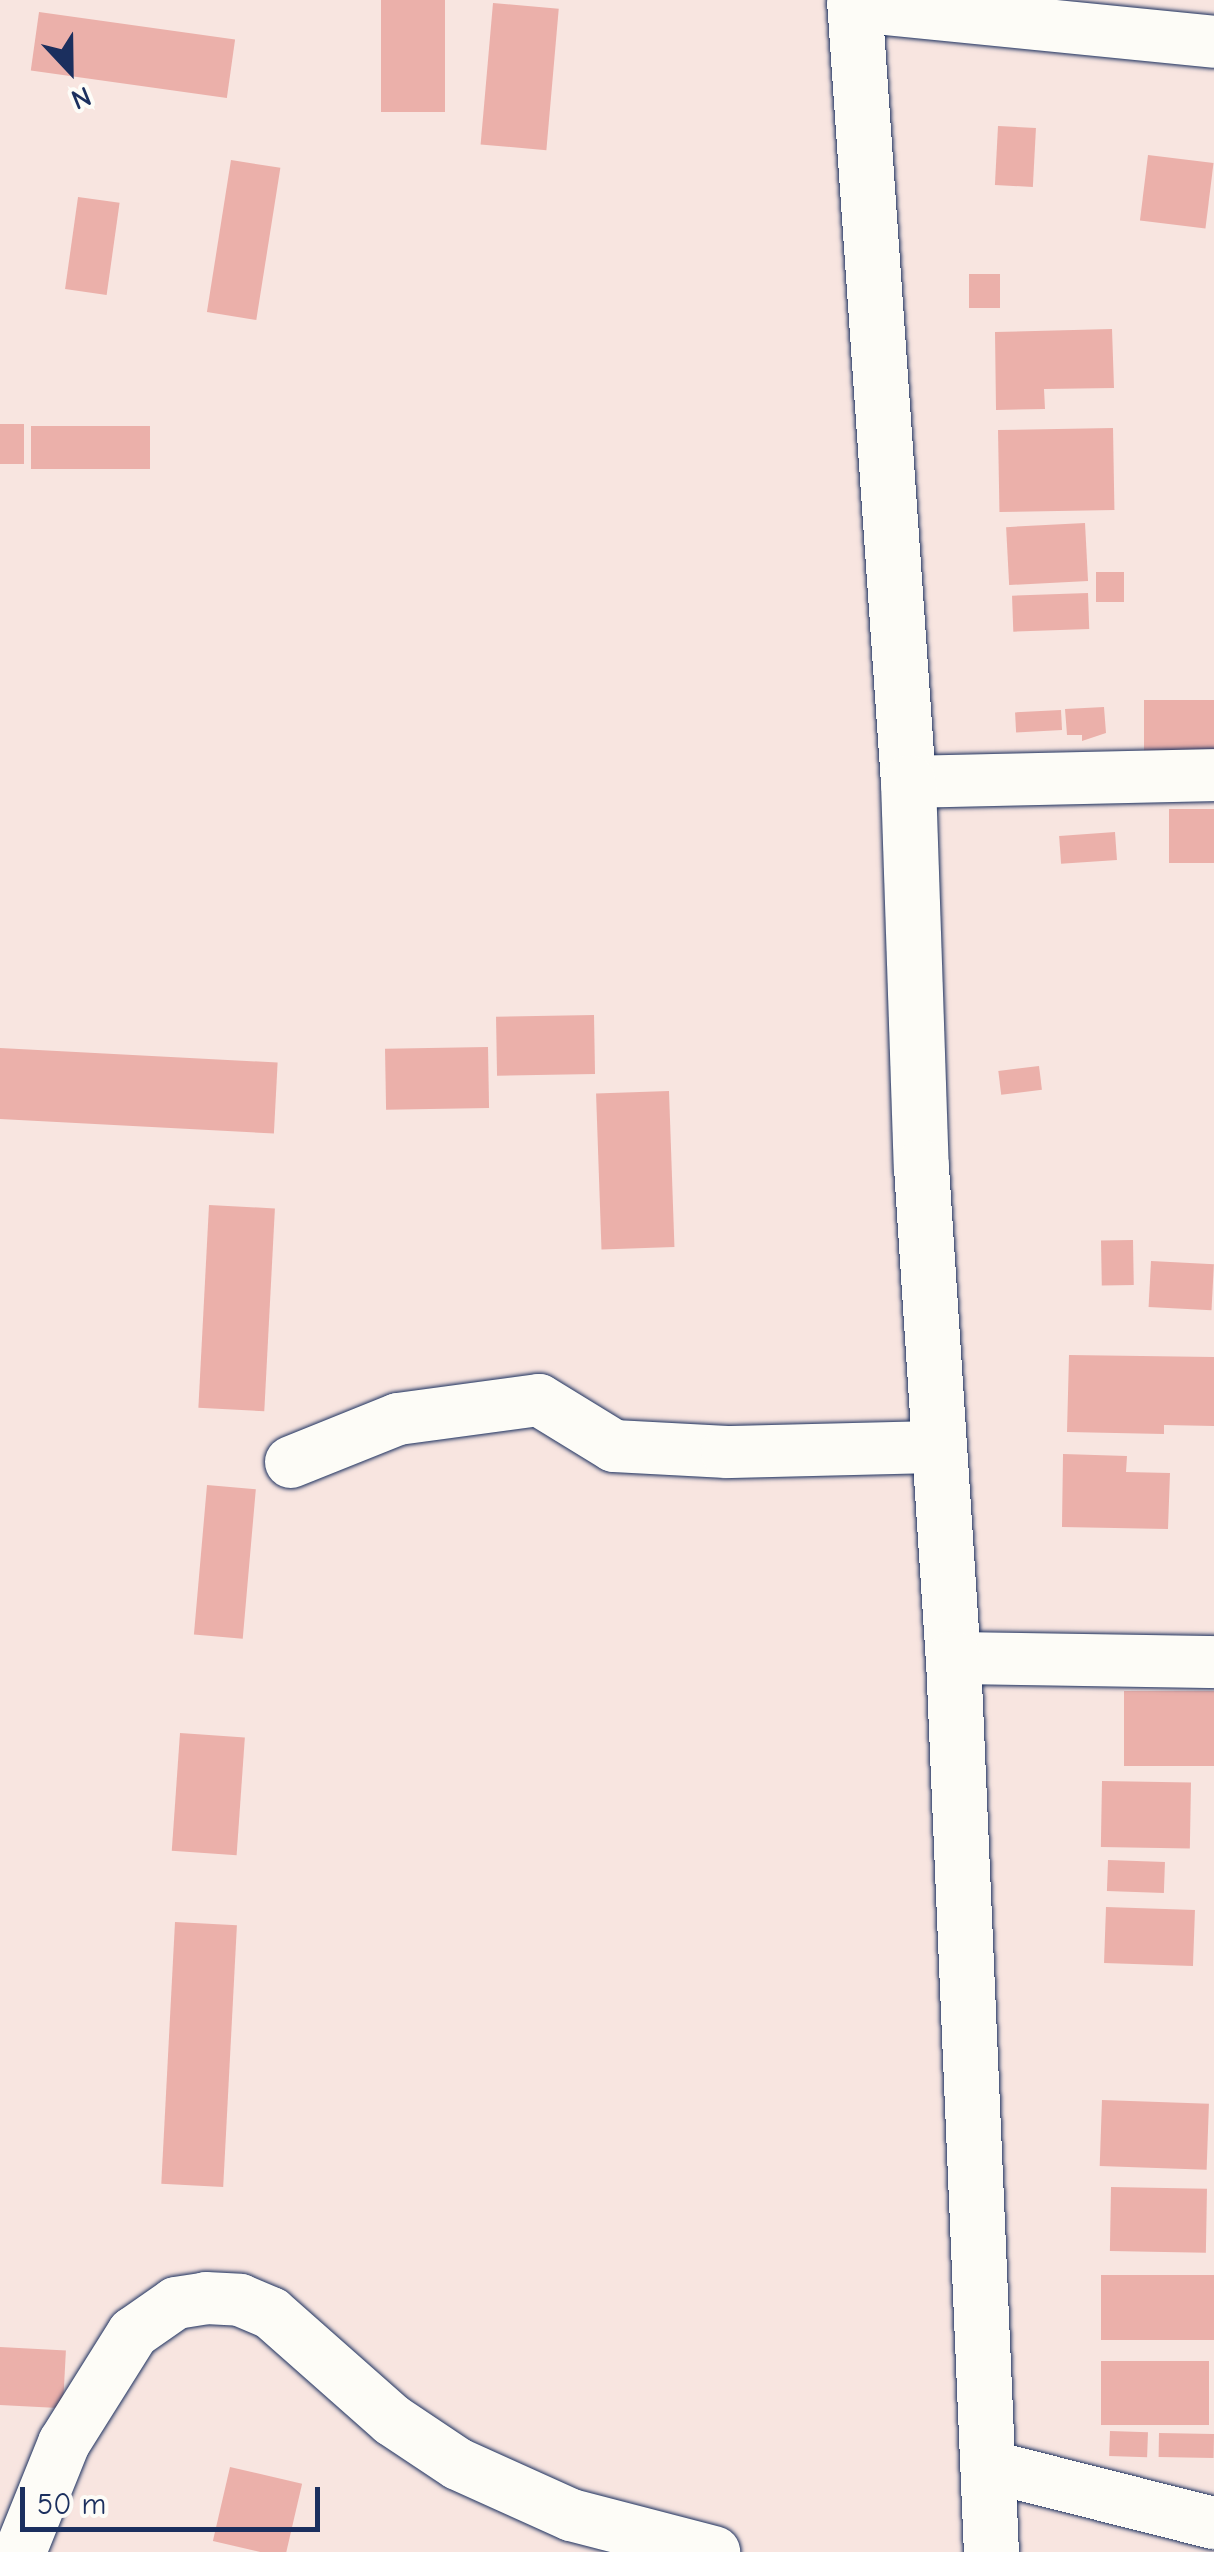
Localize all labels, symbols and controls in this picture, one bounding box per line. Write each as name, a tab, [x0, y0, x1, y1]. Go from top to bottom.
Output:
north arrow	[20, 20, 120, 120]
text: N	[67, 80, 96, 116]
scale bar	[25, 2467, 325, 2529]
text: 50 m	[37, 2487, 106, 2522]

